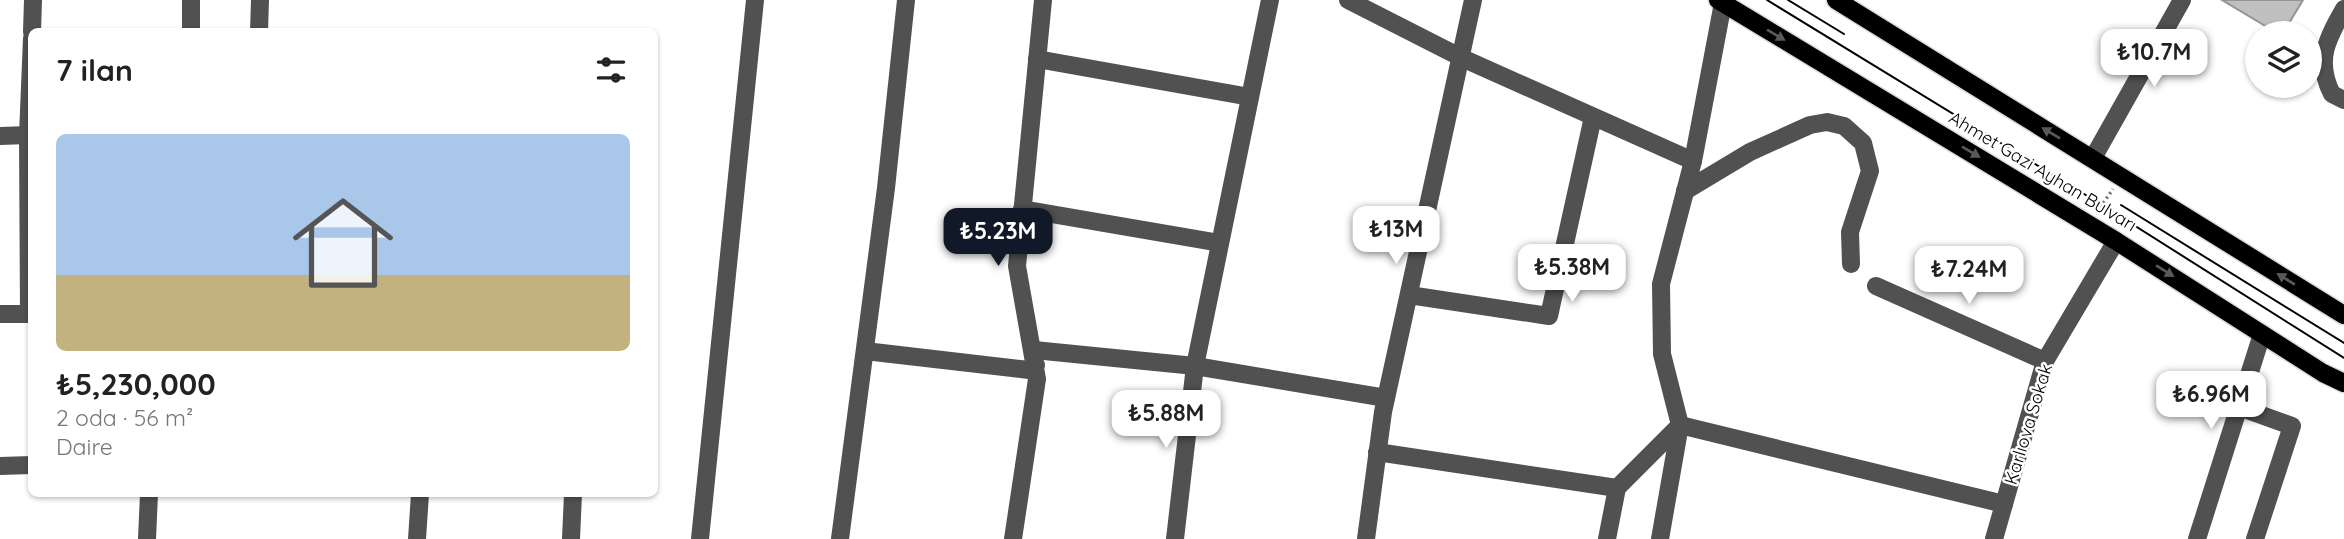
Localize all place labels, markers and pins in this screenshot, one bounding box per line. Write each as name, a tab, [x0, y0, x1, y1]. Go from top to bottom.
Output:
pin: ₺10.7M	[2097, 29, 2211, 89]
pin: ₺13M	[1355, 206, 1437, 266]
pin: ₺5.23M	[941, 208, 1055, 268]
pin: ₺5.38M	[1515, 244, 1629, 304]
pin: ₺7.24M	[1912, 246, 2026, 306]
pin: ₺6.96M	[2154, 372, 2268, 431]
pin: ₺5.88M	[1109, 391, 1223, 450]

